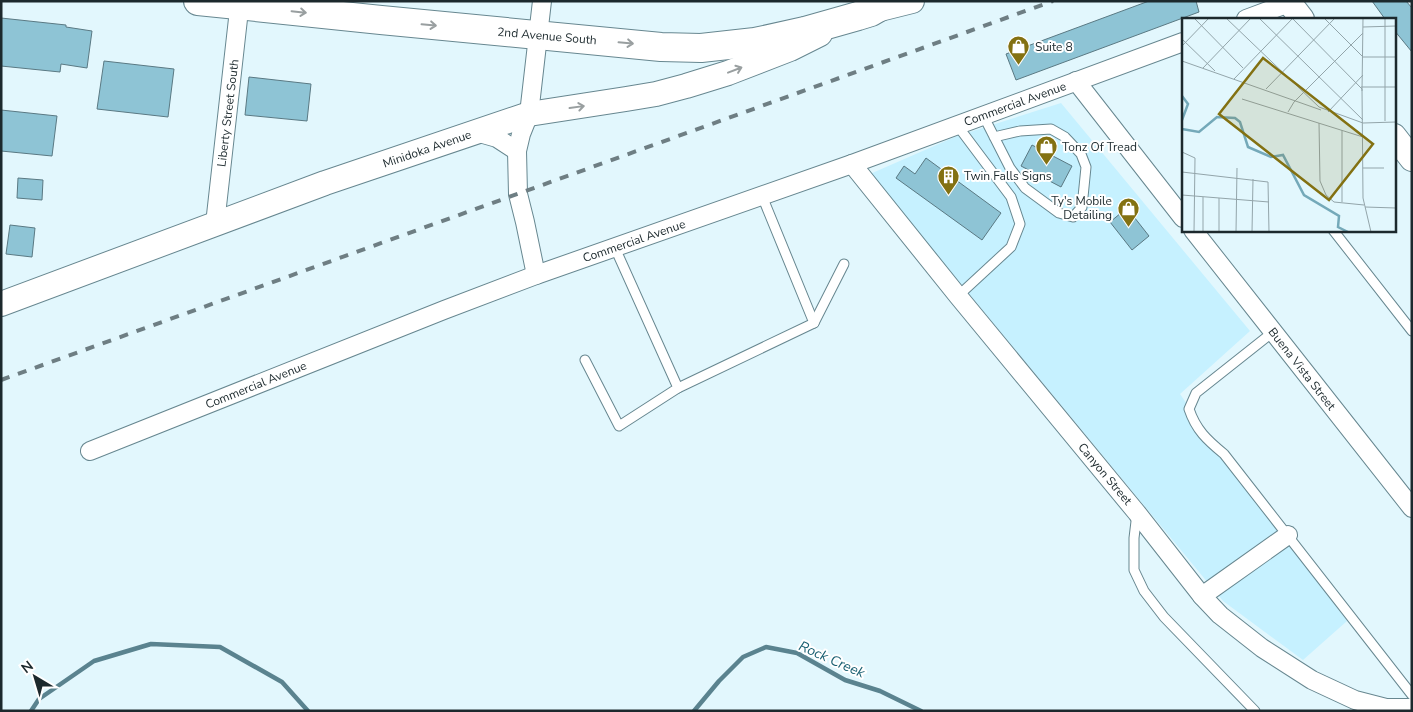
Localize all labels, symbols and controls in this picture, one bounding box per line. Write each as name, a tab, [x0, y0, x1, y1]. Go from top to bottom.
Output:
one-way arrow	[291, 7, 307, 17]
inset map	[1182, 18, 1396, 231]
one-way arrow	[421, 20, 437, 30]
street label: 2nd Avenue South	[497, 24, 597, 48]
shop icon: Suite 8	[1007, 35, 1031, 66]
one-way arrow	[618, 38, 634, 48]
place label: Suite 8	[1035, 39, 1073, 55]
street label: Liberty Street South	[213, 58, 243, 168]
one-way arrow	[727, 65, 742, 74]
street label: Commercial Avenue	[962, 78, 1068, 130]
one-way arrow	[569, 101, 585, 111]
street label: Minidoka Avenue	[381, 126, 473, 172]
shop icon: Tonz Of Tread	[1034, 135, 1058, 166]
place label: Tonz Of Tread	[1062, 139, 1137, 155]
building icon: Twin Falls Signs	[936, 164, 960, 195]
place label: Twin Falls Signs	[964, 168, 1052, 184]
place label: Ty's Mobile Detailing	[1051, 193, 1112, 223]
shop icon: Ty's Mobile Detailing	[1116, 196, 1140, 227]
street label: Commercial Avenue	[580, 216, 688, 266]
street label: Buena Vista Street	[1265, 324, 1340, 414]
street label: Commercial Avenue	[203, 357, 309, 413]
street label: Canyon Street	[1074, 440, 1136, 509]
water label: Rock Creek	[796, 636, 869, 683]
north arrow	[10, 652, 60, 702]
text: N	[17, 656, 37, 678]

